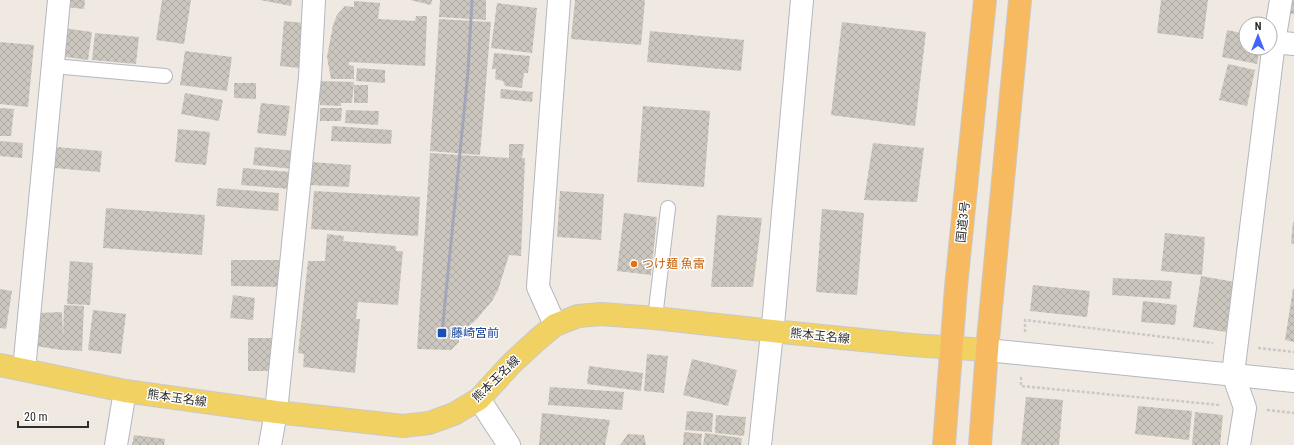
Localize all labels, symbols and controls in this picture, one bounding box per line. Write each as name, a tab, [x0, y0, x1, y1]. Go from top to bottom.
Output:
north arrow	[1238, 16, 1278, 56]
text: N	[1255, 20, 1262, 33]
street label: 国道3号	[954, 200, 972, 244]
place label: つけ麺 魚雷	[642, 257, 705, 271]
marker: つけ麺 魚雷	[629, 259, 639, 269]
place label: 藤崎宮前	[451, 326, 499, 340]
street label: 熊本玉名線	[789, 326, 851, 346]
marker: 藤崎宮前	[436, 327, 448, 339]
street label: 熊本玉名線	[470, 353, 522, 405]
street label: 熊本玉名線	[146, 387, 208, 409]
scale bar	[18, 403, 88, 429]
text: 20 m	[24, 410, 48, 424]

